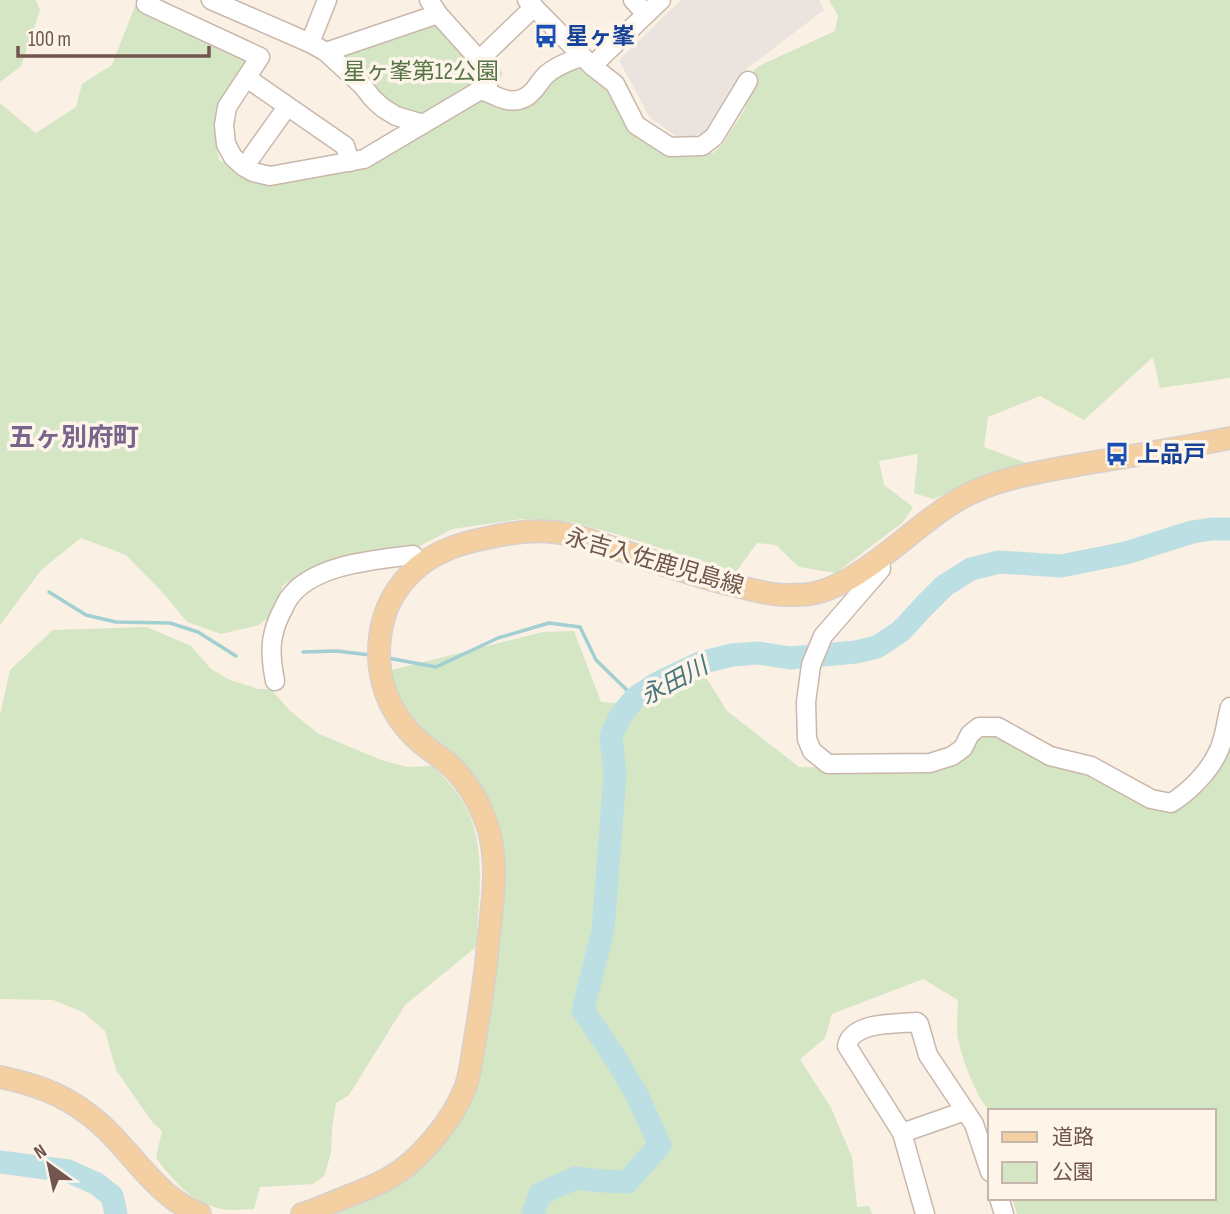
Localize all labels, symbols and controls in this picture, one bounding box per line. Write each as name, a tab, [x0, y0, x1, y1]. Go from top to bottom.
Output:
scale bar	[18, 14, 208, 58]
bus stop icon: 星ヶ峯	[532, 22, 560, 50]
place label: 星ヶ峯	[566, 23, 635, 51]
text: 100 m	[28, 27, 71, 52]
park label: 星ヶ峯第12公園	[343, 58, 499, 86]
district label: 五ヶ別府町	[9, 423, 139, 454]
bus stop icon: 上品戸	[1103, 440, 1131, 468]
place label: 上品戸	[1137, 441, 1206, 469]
street label: 永吉入佐鹿児島線	[562, 523, 747, 601]
water label: 永田川	[636, 650, 715, 711]
legend	[988, 1109, 1216, 1200]
text: 道路	[1052, 1125, 1094, 1150]
north arrow	[14, 1130, 84, 1200]
text: N	[30, 1140, 51, 1164]
text: 公園	[1052, 1160, 1094, 1185]

